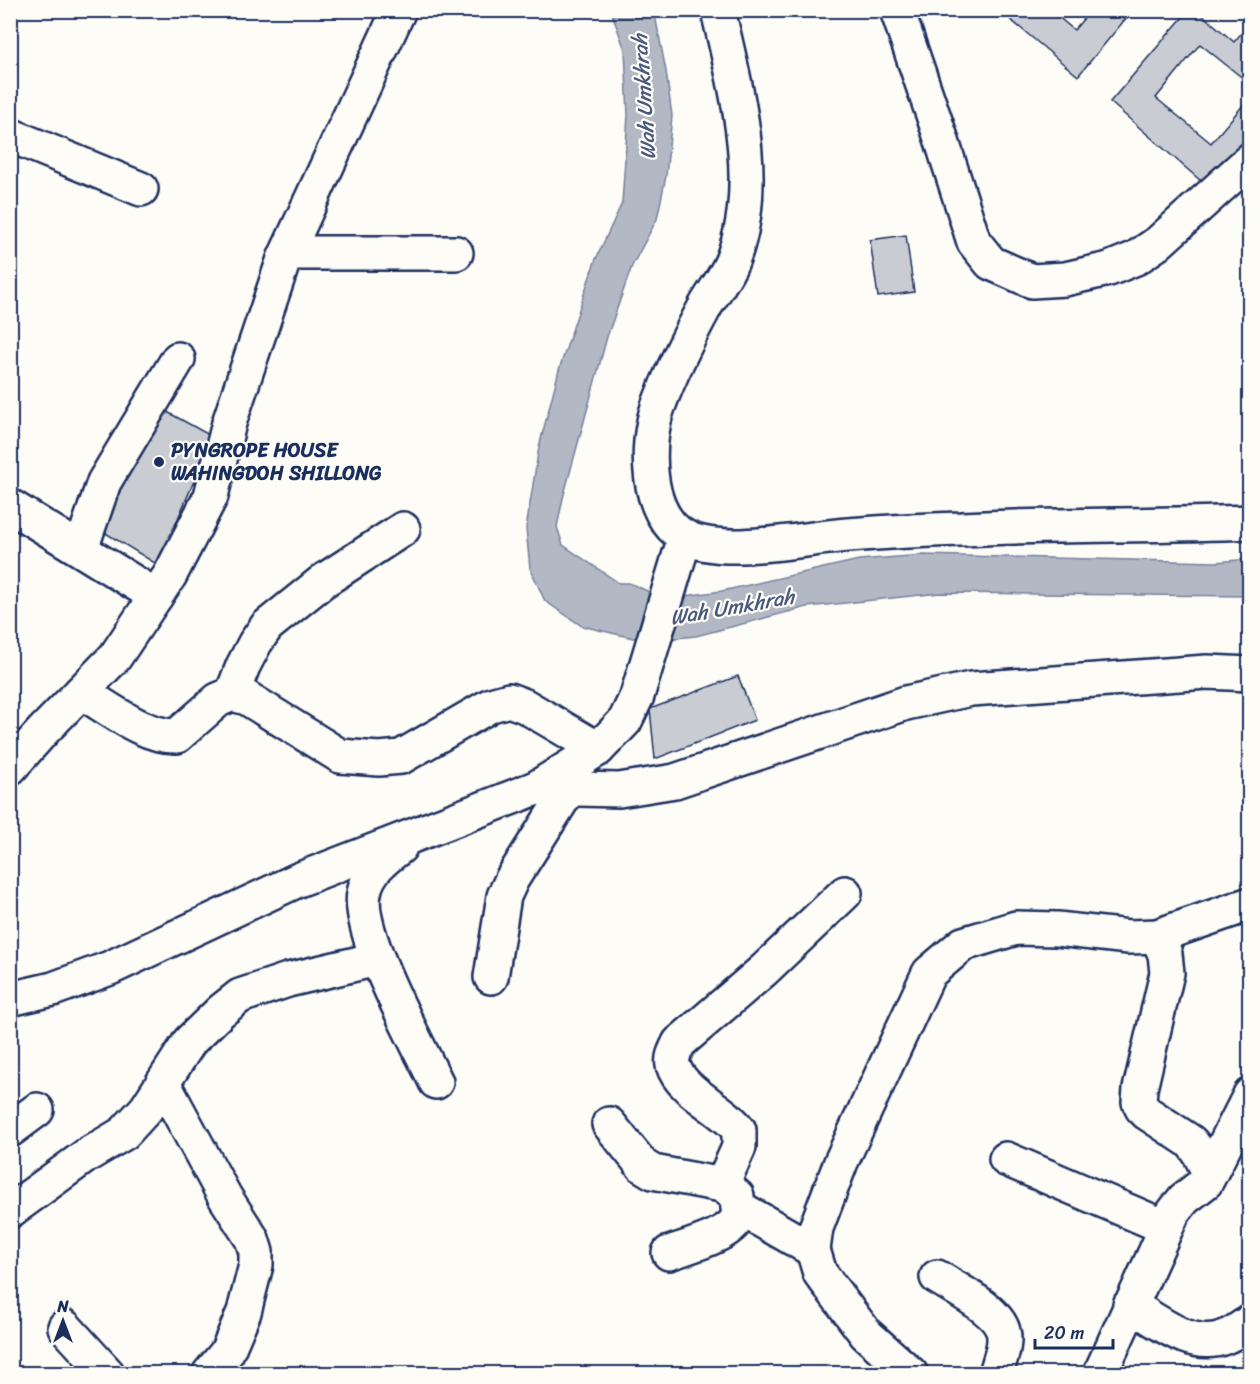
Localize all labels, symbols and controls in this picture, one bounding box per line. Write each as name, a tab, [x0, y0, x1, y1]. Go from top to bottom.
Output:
water label: Wah Umkhrah	[621, 31, 667, 161]
place label: PYNGROPE HOUSE WAHINGDOH SHILLONG	[171, 433, 382, 491]
marker: PYNGROPE HOUSE WAHINGDOH SHILLONG	[152, 455, 166, 469]
water label: Wah Umkhrah	[667, 577, 799, 637]
north arrow	[33, 1291, 93, 1351]
text: N	[56, 1292, 69, 1321]
scale bar	[1035, 1312, 1113, 1350]
text: 20 m	[1044, 1317, 1084, 1349]

